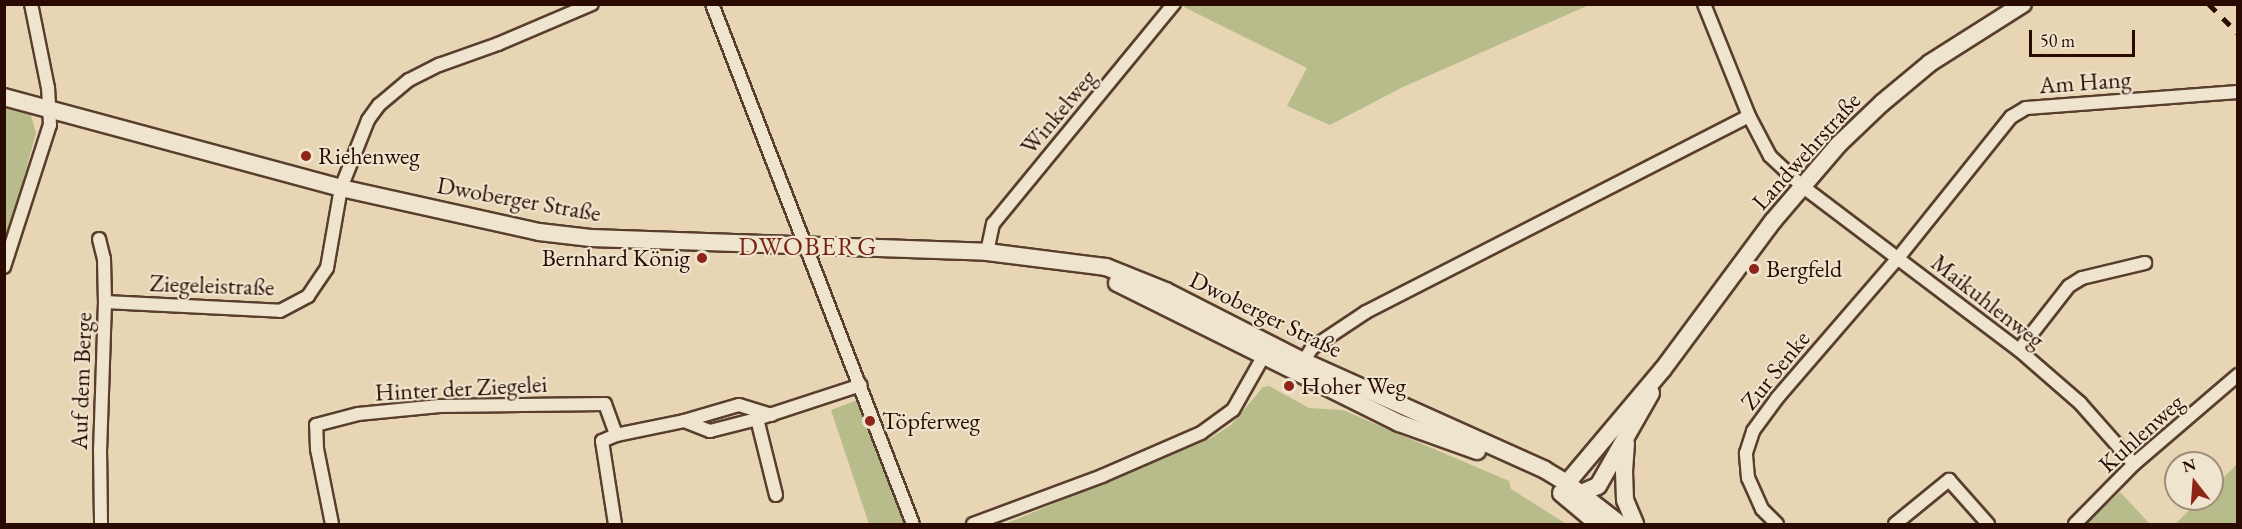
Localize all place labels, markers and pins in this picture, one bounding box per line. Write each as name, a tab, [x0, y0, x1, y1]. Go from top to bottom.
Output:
place label: Riehenweg	[318, 142, 420, 170]
marker: Riehenweg	[299, 149, 313, 163]
place label: Bernhard König	[542, 244, 690, 272]
marker: Bernhard König	[695, 251, 709, 265]
place label: Bergfeld	[1766, 255, 1842, 283]
marker: Bergfeld	[1747, 262, 1761, 276]
place label: Hoher Weg	[1301, 372, 1406, 400]
marker: Hoher Weg	[1282, 379, 1296, 393]
place label: Töpferweg	[882, 407, 980, 435]
marker: Töpferweg	[863, 414, 877, 428]

